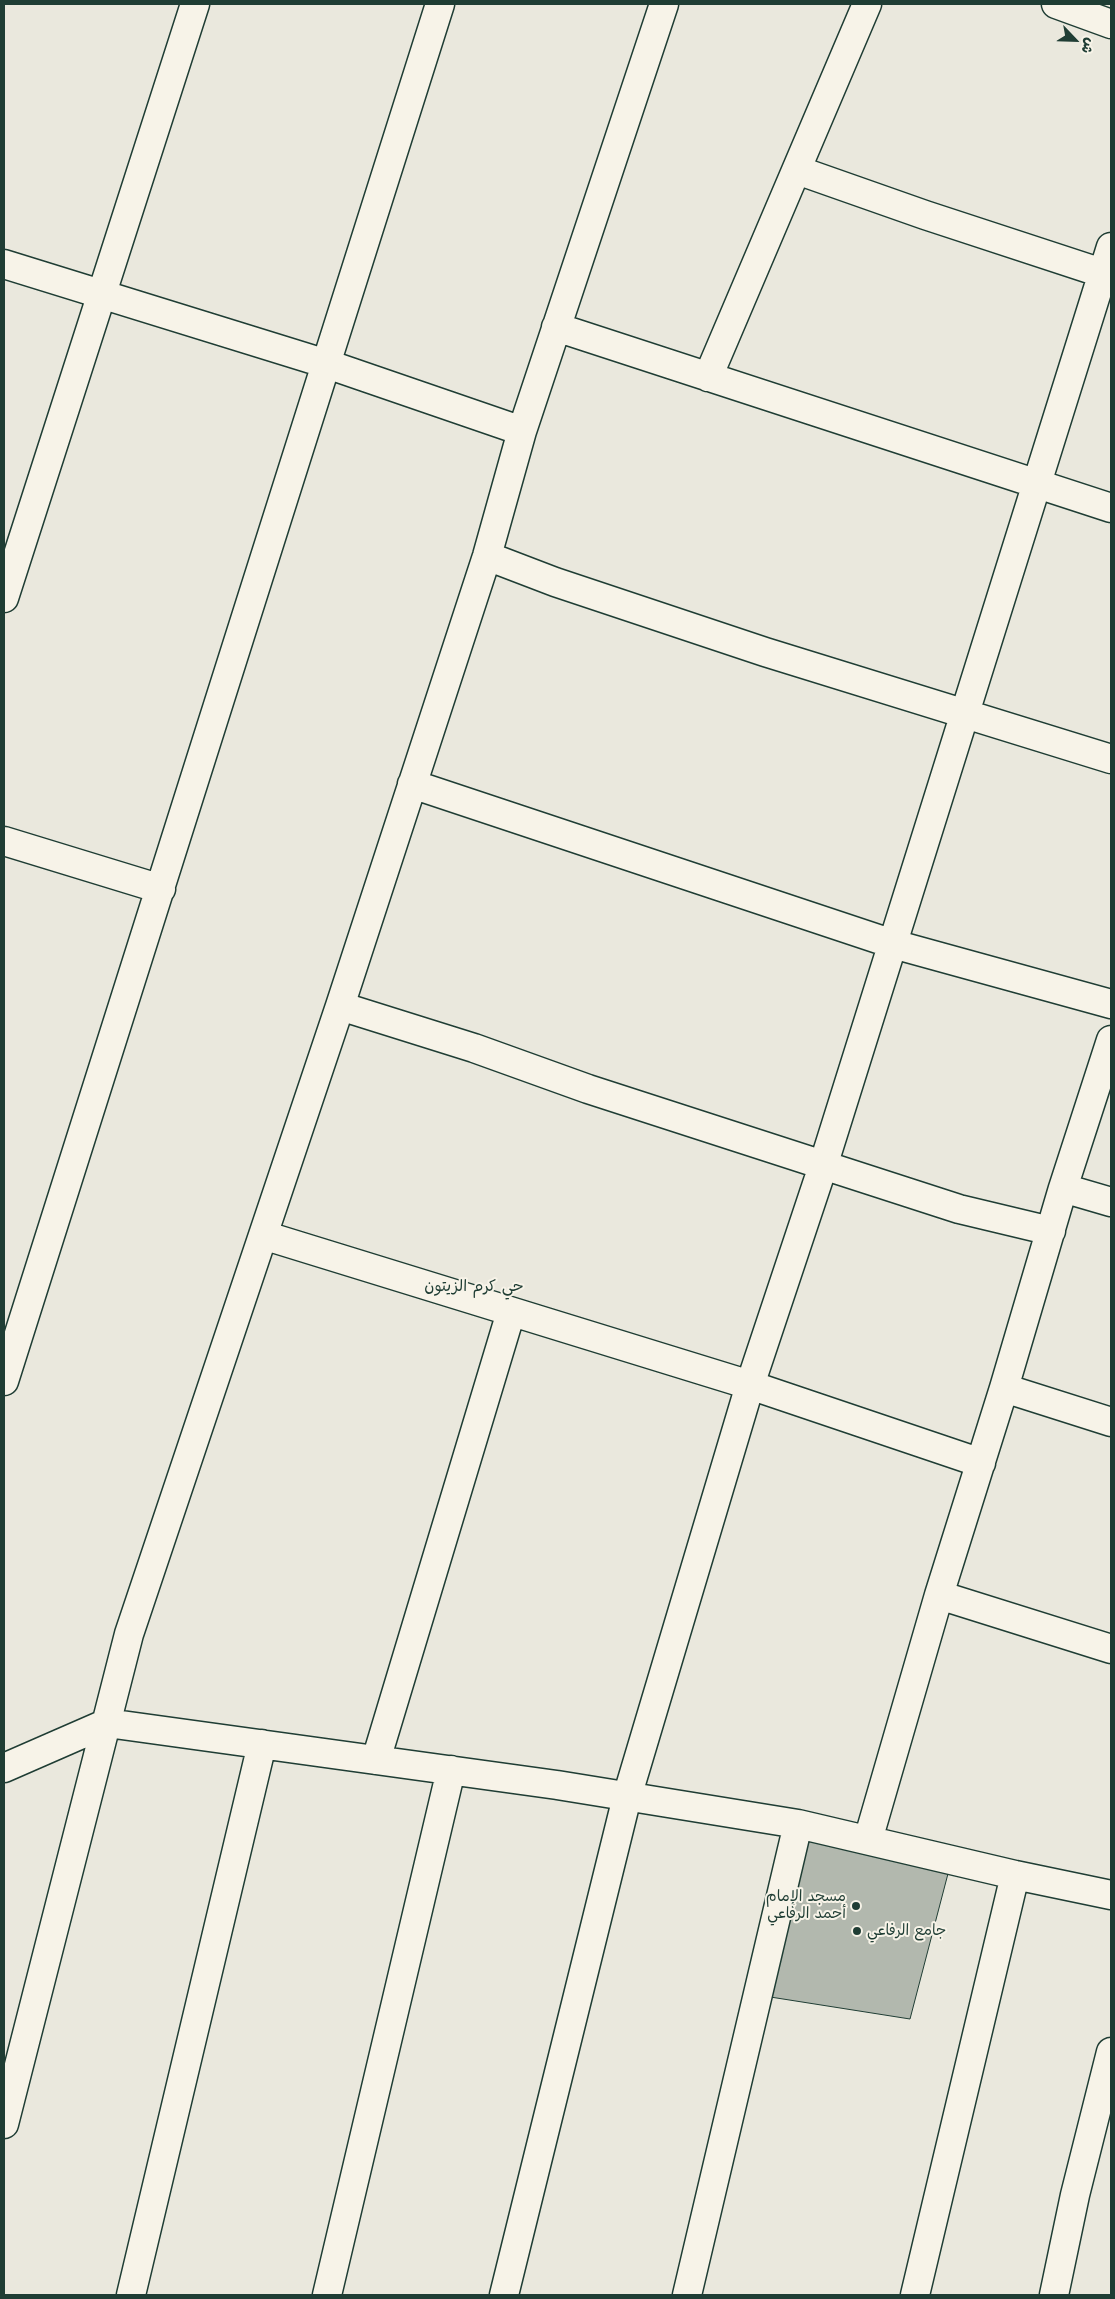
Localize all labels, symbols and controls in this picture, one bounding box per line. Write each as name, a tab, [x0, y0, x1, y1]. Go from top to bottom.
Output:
north arrow	[1050, 15, 1100, 65]
text: ش	[1077, 35, 1100, 57]
district label: حي كرم الزيتون	[424, 1277, 524, 1297]
place label: مسجد الإمام أحمد الرفاعي	[766, 1888, 846, 1923]
marker: مسجد الإمام أحمد الرفاعي	[850, 1900, 862, 1912]
place label: جامع الرفاعي	[867, 1922, 946, 1940]
marker: جامع الرفاعي	[851, 1925, 863, 1937]

